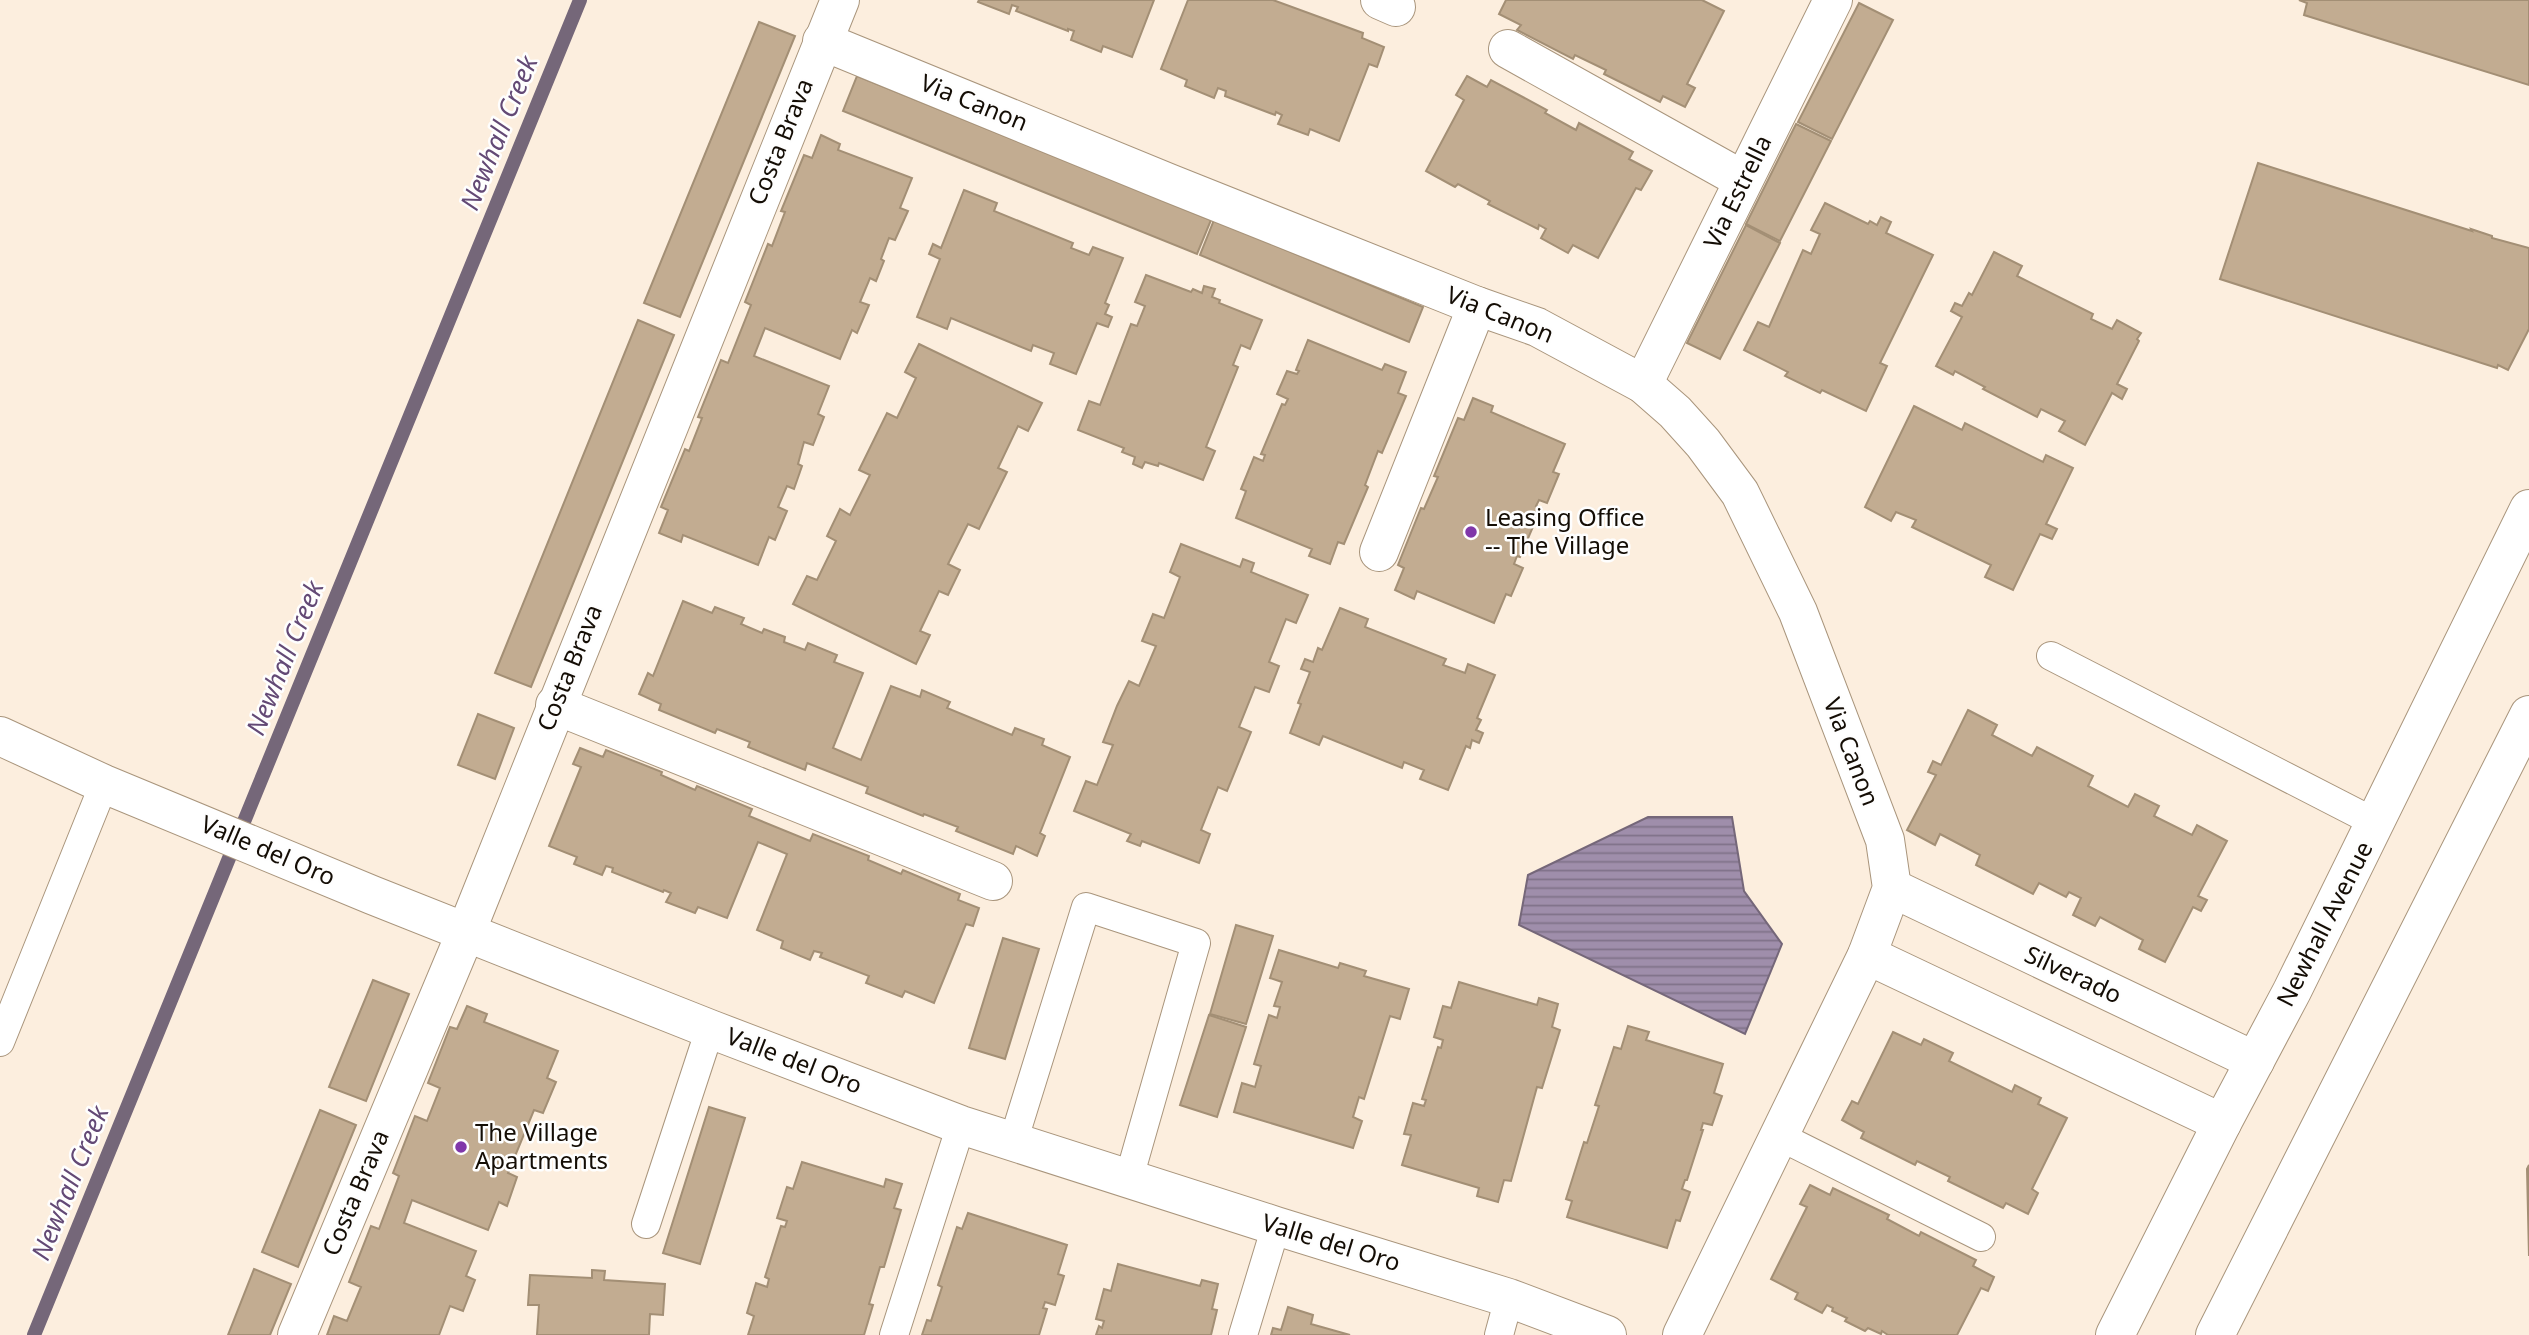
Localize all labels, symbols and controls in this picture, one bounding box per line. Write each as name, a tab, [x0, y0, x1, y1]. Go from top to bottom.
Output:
water label: Newhall Creek	[451, 49, 546, 215]
street label: Via Canon	[916, 65, 1033, 138]
street label: Costa Brava	[739, 73, 820, 210]
street label: Via Estrella	[1695, 129, 1778, 254]
street label: Via Canon	[1442, 277, 1559, 350]
place label: Leasing Office -- The Village	[1485, 500, 1645, 561]
marker: Leasing Office -- The Village	[1463, 524, 1479, 540]
water label: Newhall Creek	[237, 574, 332, 740]
street label: Costa Brava	[528, 599, 609, 736]
street label: Via Canon	[1817, 693, 1888, 810]
street label: Valle del Oro	[196, 806, 341, 893]
street label: Newhall Avenue	[2268, 835, 2380, 1012]
street label: Silverado	[2020, 937, 2127, 1010]
street label: Valle del Oro	[722, 1019, 867, 1101]
water label: Newhall Creek	[22, 1099, 117, 1265]
place label: The Village Apartments	[475, 1115, 608, 1176]
street label: Costa Brava	[313, 1124, 396, 1260]
marker: The Village Apartments	[453, 1139, 469, 1155]
street label: Valle del Oro	[1258, 1205, 1405, 1278]

